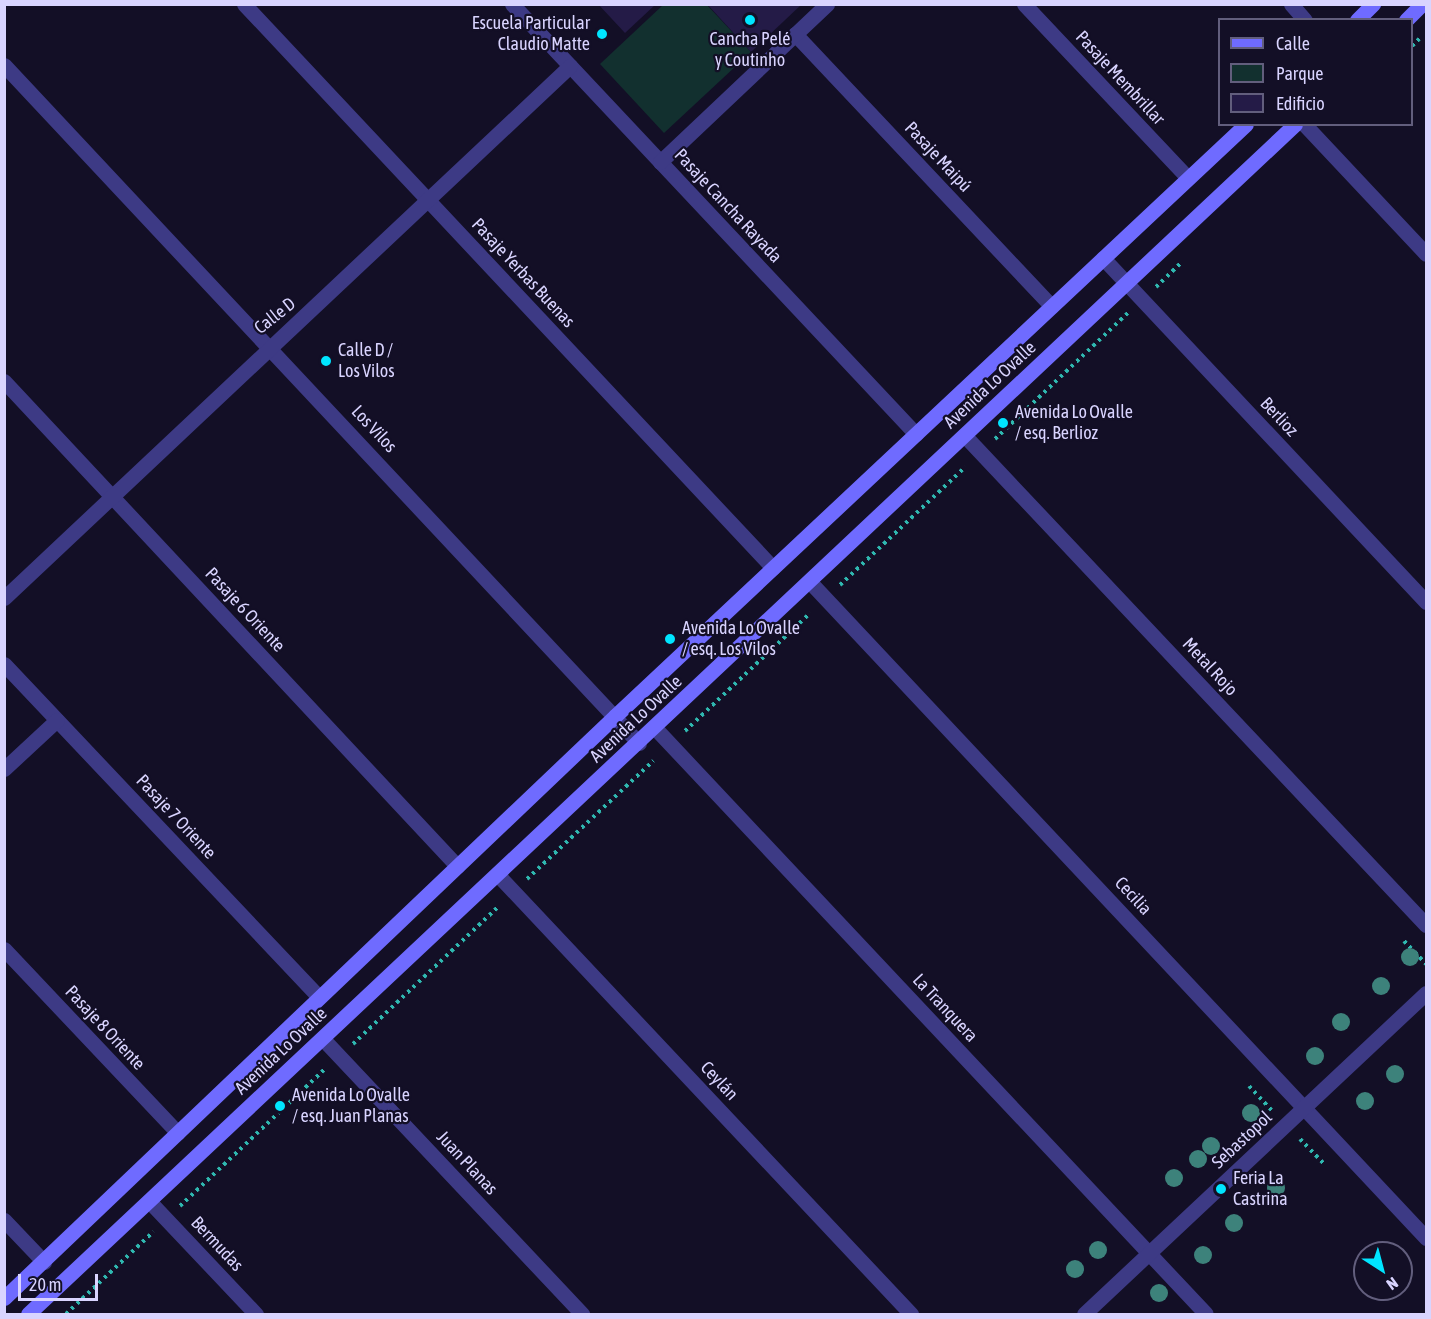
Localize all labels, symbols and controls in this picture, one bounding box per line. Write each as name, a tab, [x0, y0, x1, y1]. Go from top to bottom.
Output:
place label: Escuela Particular Claudio Matte	[472, 13, 590, 56]
marker: Cancha Pelé y Coutinho	[743, 13, 757, 27]
legend	[1218, 18, 1413, 126]
street label: Pasaje Membrillar	[1071, 26, 1169, 130]
marker: Escuela Particular Claudio Matte	[595, 27, 609, 41]
place label: Cancha Pelé y Coutinho	[710, 29, 790, 72]
text: Calle	[1276, 33, 1310, 54]
text: Parque	[1276, 63, 1324, 84]
text: Edificio	[1276, 93, 1325, 114]
street label: Pasaje Maipú	[900, 117, 976, 197]
street label: Pasaje Cancha Rayada	[670, 145, 786, 267]
street label: Pasaje Yerbas Buenas	[467, 214, 579, 332]
street label: Calle D	[250, 293, 300, 339]
street label: Avenida Lo Ovalle	[939, 337, 1041, 433]
place label: Calle D / Los Vilos	[338, 340, 395, 382]
marker: Calle D / Los Vilos	[319, 354, 333, 368]
street label: Berlioz	[1256, 393, 1302, 441]
street label: Los Vilos	[347, 401, 401, 457]
place label: Avenida Lo Ovalle / esq. Berlioz	[1015, 402, 1133, 444]
marker: Avenida Lo Ovalle / esq. Berlioz	[996, 416, 1010, 430]
street label: Pasaje 6 Oriente	[201, 563, 289, 657]
place label: Avenida Lo Ovalle / esq. Los Vilos	[682, 618, 800, 660]
marker: Avenida Lo Ovalle / esq. Los Vilos	[663, 632, 677, 646]
street label: Metal Rojo	[1178, 634, 1242, 700]
street label: Avenida Lo Ovalle	[585, 671, 687, 767]
street label: Pasaje 7 Oriente	[132, 770, 220, 864]
street label: Cecilia	[1110, 872, 1156, 920]
street label: La Tranquera	[908, 969, 982, 1047]
street label: Pasaje 8 Oriente	[61, 981, 149, 1075]
street label: Avenida Lo Ovalle	[230, 1003, 332, 1099]
street label: Ceylán	[696, 1057, 742, 1105]
place label: Avenida Lo Ovalle / esq. Juan Planas	[292, 1085, 410, 1128]
marker: Avenida Lo Ovalle / esq. Juan Planas	[273, 1099, 287, 1113]
street label: Sebastopol	[1207, 1107, 1277, 1173]
street label: Juan Planas	[432, 1127, 502, 1199]
place label: Feria La Castrina	[1233, 1168, 1288, 1210]
marker: Feria La Castrina	[1214, 1182, 1228, 1196]
street label: Bermudas	[186, 1212, 248, 1276]
north arrow	[1353, 1241, 1413, 1301]
scale bar	[21, 1262, 100, 1300]
text: 20 m	[29, 1274, 61, 1295]
text: N	[1383, 1274, 1402, 1294]

